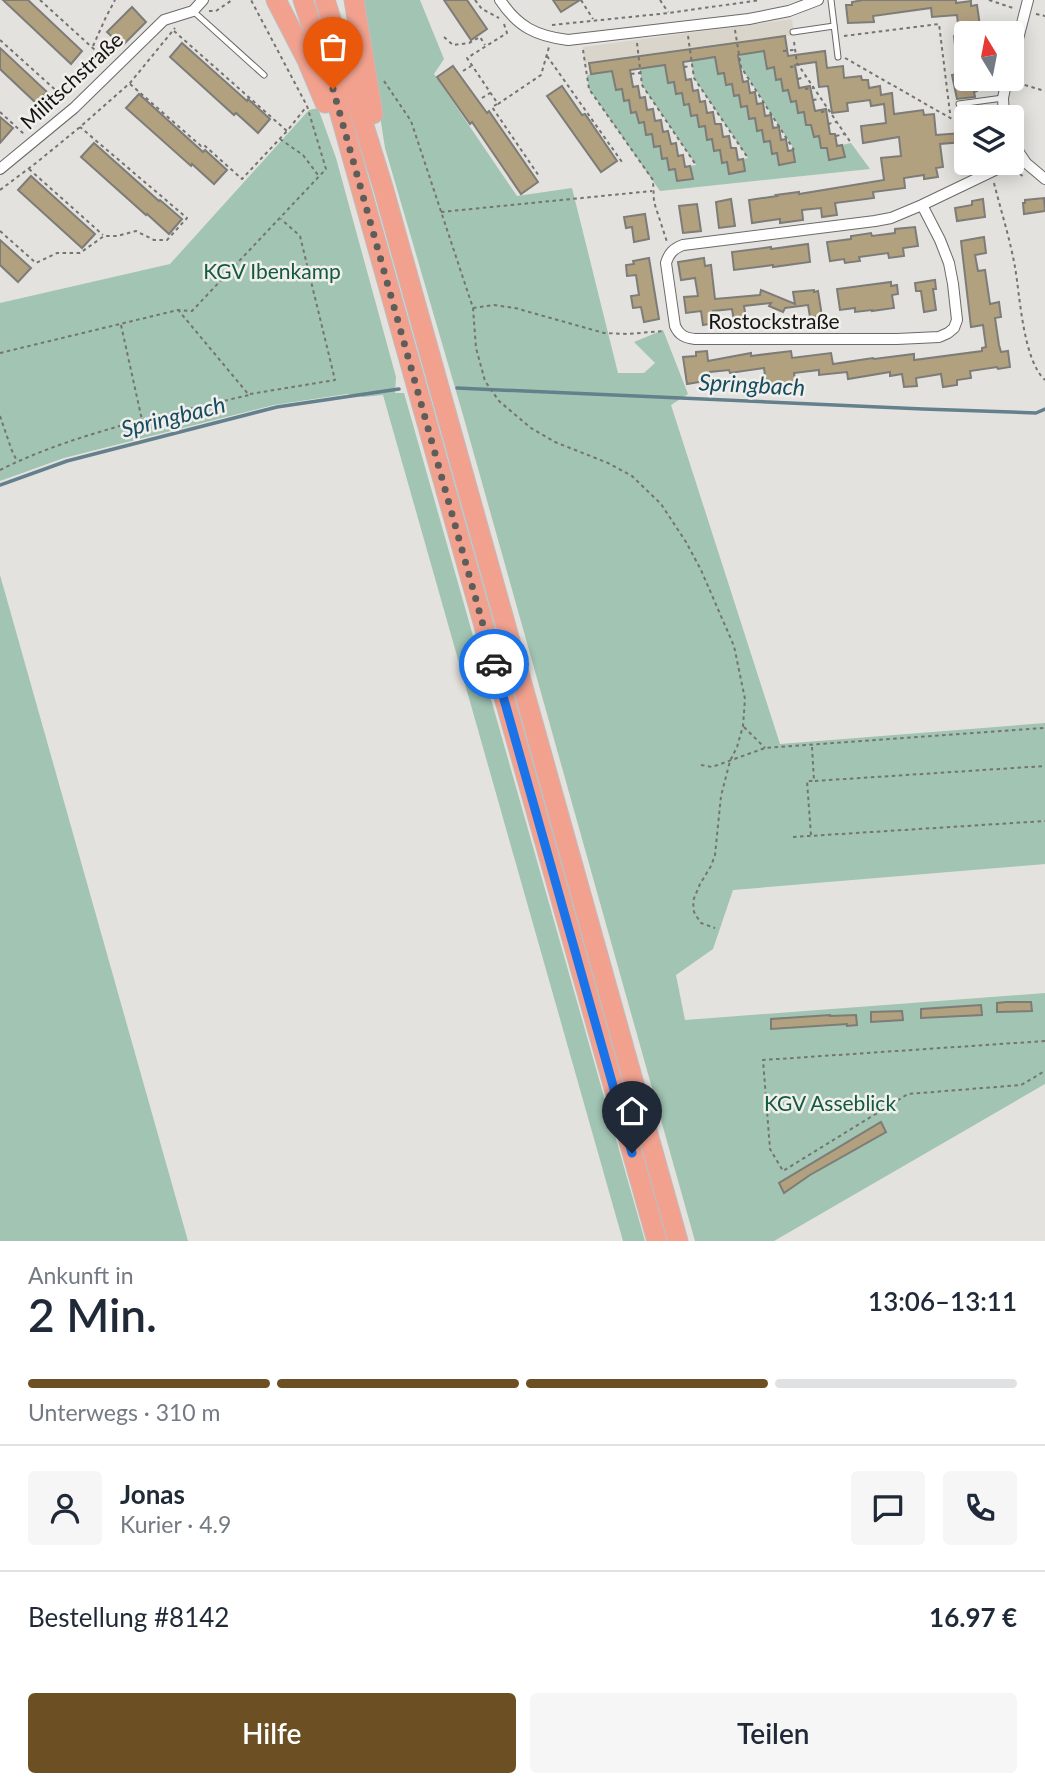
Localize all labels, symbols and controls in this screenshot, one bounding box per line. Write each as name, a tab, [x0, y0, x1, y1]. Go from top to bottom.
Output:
pin	[303, 17, 363, 89]
north arrow	[954, 21, 1024, 91]
map controls	[954, 21, 1024, 175]
street label: Militschstraße	[15, 26, 127, 134]
icon: bag	[314, 28, 352, 66]
button: layers	[954, 105, 1024, 175]
park label: KGV Ibenkamp	[203, 258, 341, 283]
street label: Rostockstraße	[708, 308, 840, 333]
water label: Springbach	[698, 367, 806, 401]
water label: Springbach	[118, 390, 228, 442]
courier	[459, 629, 529, 699]
icon: car	[475, 645, 513, 683]
pin	[602, 1081, 662, 1153]
park label: KGV Asseblick	[764, 1090, 896, 1115]
icon: home	[613, 1092, 651, 1130]
text: Ankunft in	[28, 1261, 134, 1289]
text: 13:06–13:11	[868, 1285, 1017, 1317]
text: 2 Min.	[28, 1287, 157, 1342]
text: Unterwegs · 310 m	[28, 1398, 221, 1426]
button: person	[28, 1471, 102, 1545]
button: chat	[851, 1471, 925, 1545]
button: phone	[943, 1471, 1017, 1545]
text: Jonas	[120, 1478, 185, 1510]
text: Kurier · 4.9	[120, 1510, 231, 1538]
text: Bestellung #8142	[28, 1601, 229, 1633]
text: 16.97 €	[929, 1601, 1017, 1633]
button: Hilfe	[28, 1693, 516, 1773]
button: Teilen	[530, 1693, 1017, 1773]

